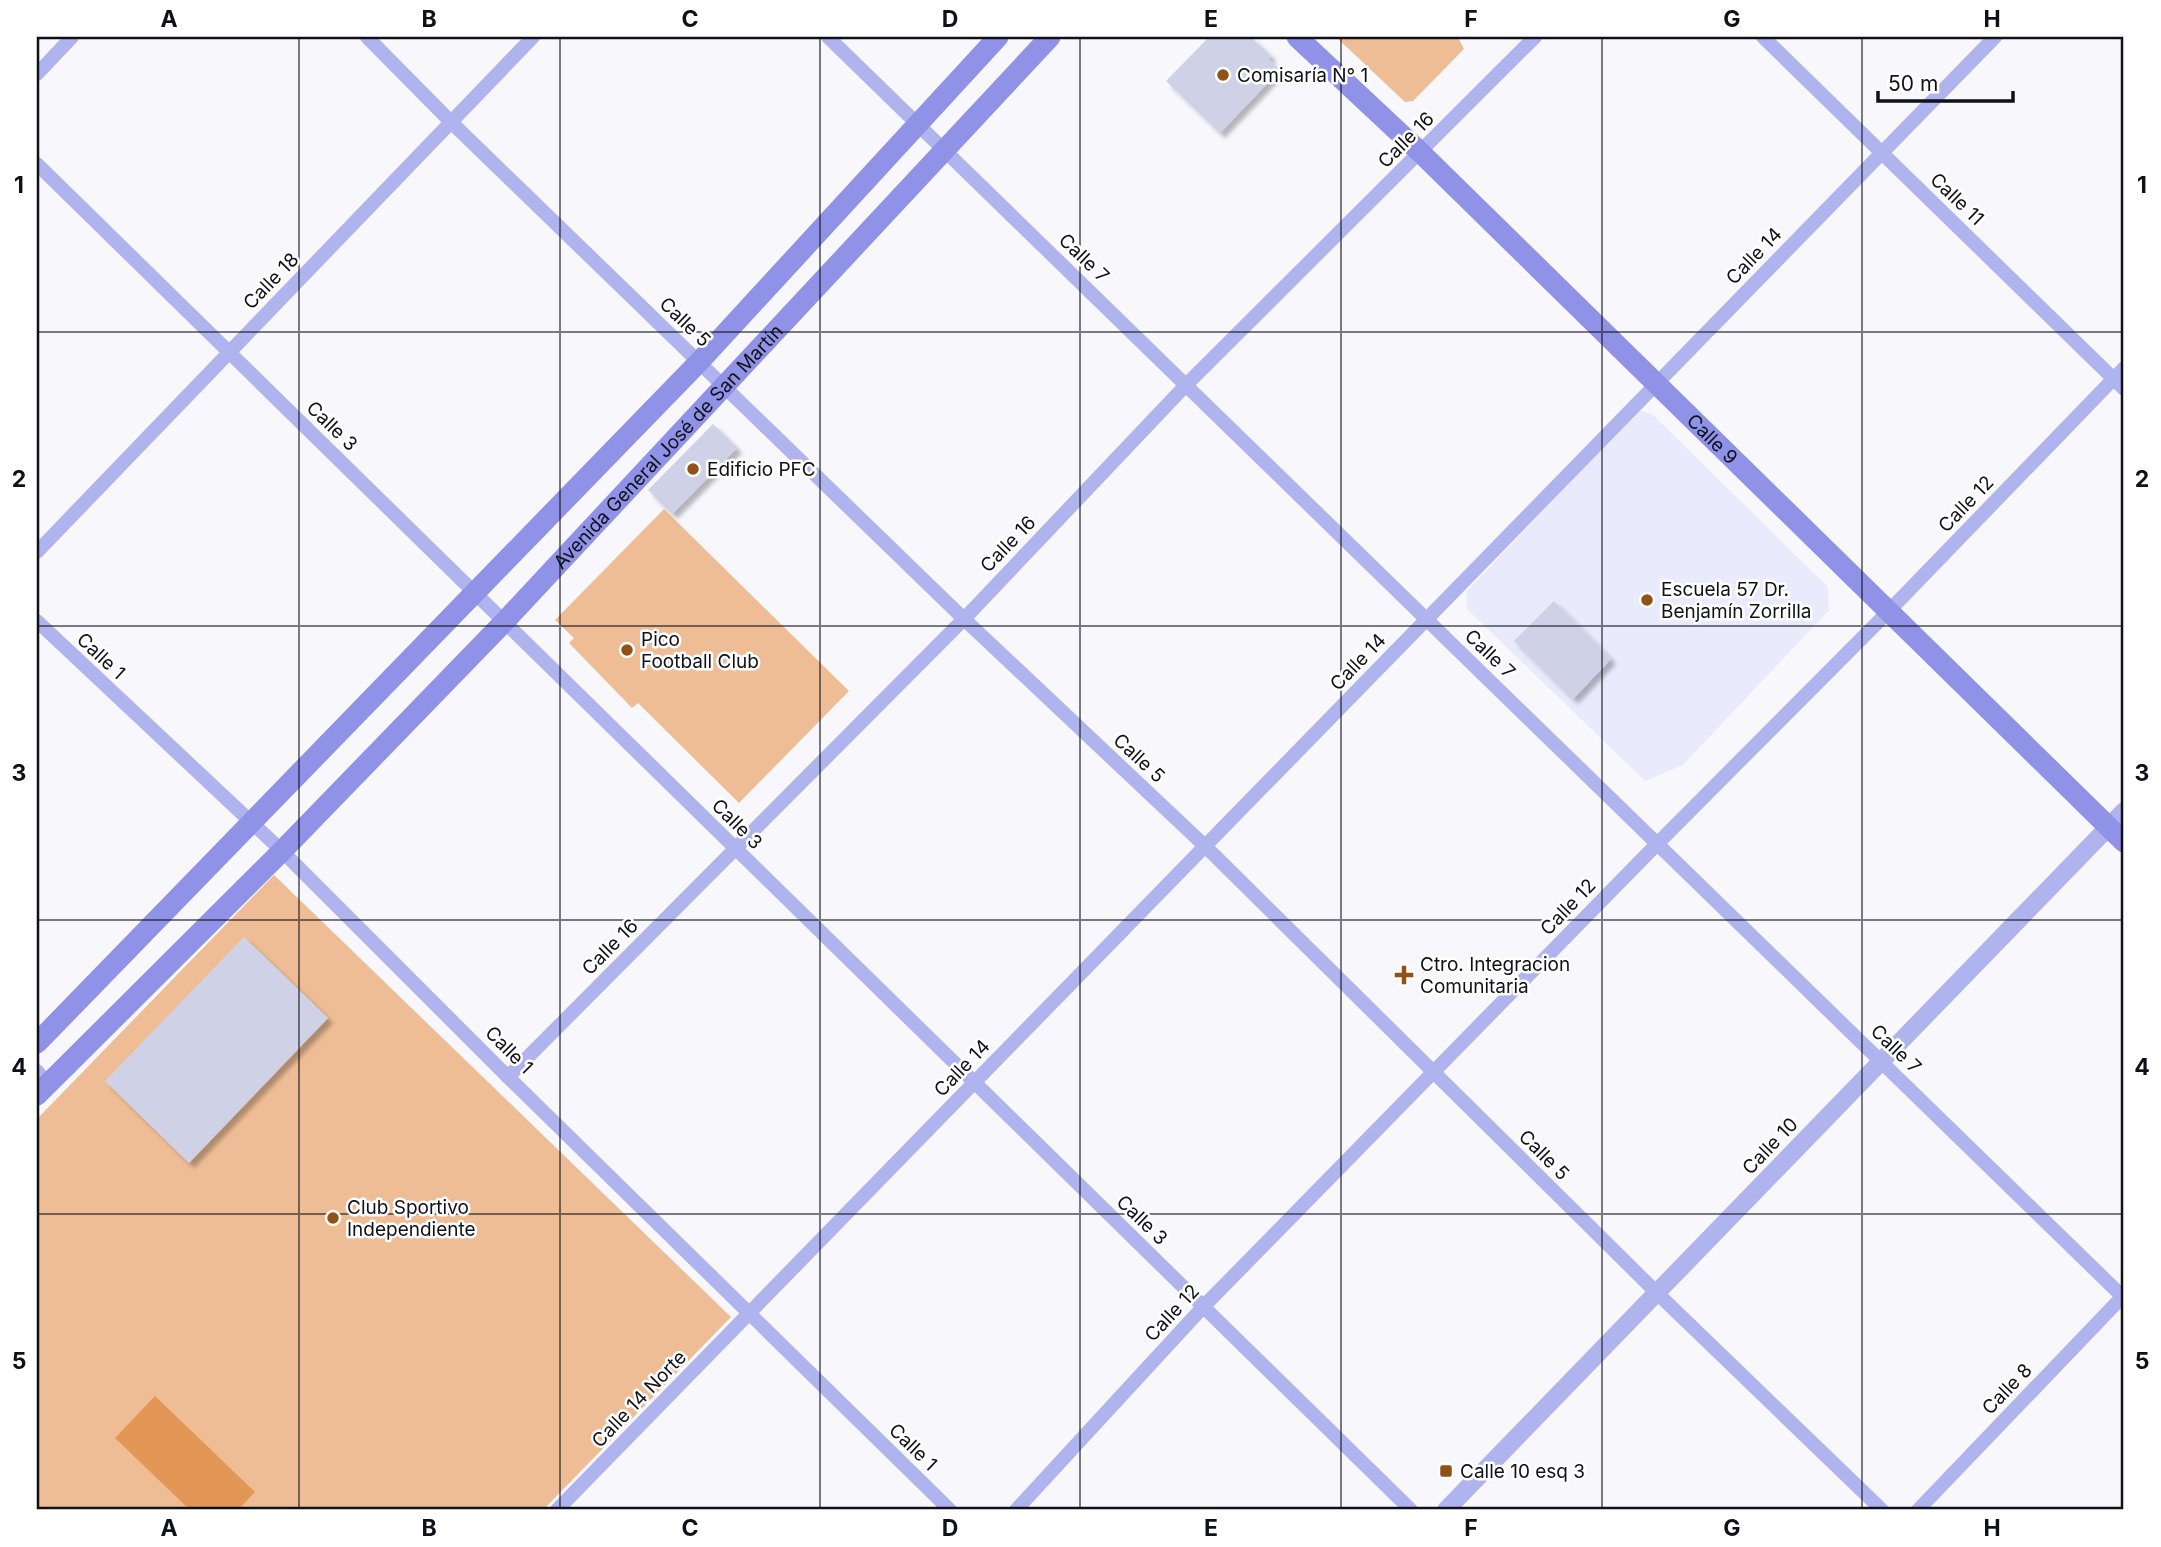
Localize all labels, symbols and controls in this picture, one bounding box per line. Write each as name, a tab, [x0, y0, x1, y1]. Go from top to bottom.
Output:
text: A	[160, 5, 178, 33]
text: B	[421, 5, 437, 33]
text: C	[681, 5, 699, 33]
text: D	[942, 5, 958, 33]
text: E	[1204, 5, 1218, 33]
text: F	[1464, 5, 1478, 33]
text: G	[1723, 5, 1741, 33]
text: H	[1983, 5, 2001, 33]
scale bar	[1878, 60, 2012, 104]
place label: Comisaría N° 1	[1237, 64, 1368, 87]
marker: Comisaría N° 1	[1215, 67, 1231, 83]
text: 50 m	[1888, 71, 1938, 96]
street label: Calle 16	[1373, 107, 1439, 173]
street label: Calle 11	[1925, 168, 1989, 230]
text: 1	[14, 171, 24, 199]
text: 1	[2137, 171, 2147, 199]
street label: Calle 14	[1721, 223, 1787, 289]
street label: Calle 7	[1054, 229, 1114, 287]
street label: Calle 18	[239, 248, 303, 314]
street label: Calle 5	[655, 292, 715, 352]
street label: Avenida General José de San Martín	[548, 319, 787, 573]
street label: Calle 3	[302, 396, 362, 456]
street label: Calle 9	[1682, 409, 1743, 469]
place label: Edificio PFC	[707, 458, 816, 481]
marker: Edificio PFC	[685, 461, 701, 477]
text: 2	[12, 465, 26, 493]
text: 2	[2135, 465, 2149, 493]
street label: Calle 12	[1934, 471, 1998, 537]
street label: Calle 16	[976, 511, 1040, 577]
place label: Escuela 57 Dr. Benjamín Zorrilla	[1661, 578, 1812, 623]
marker: Escuela 57 Dr. Benjamín Zorrilla	[1639, 592, 1655, 608]
street label: Calle 7	[1460, 625, 1520, 683]
street label: Calle 1	[72, 628, 130, 684]
place label: Pico Football Club	[641, 628, 759, 673]
street label: Calle 14	[1325, 629, 1391, 695]
marker: Pico Football Club	[619, 642, 635, 658]
street label: Calle 5	[1109, 729, 1169, 787]
text: 3	[12, 759, 26, 787]
text: 3	[2135, 759, 2149, 787]
street label: Calle 3	[707, 794, 767, 854]
street label: Calle 12	[1536, 874, 1600, 940]
street label: Calle 16	[577, 914, 643, 980]
place label: Ctro. Integracion Comunitaria	[1420, 953, 1570, 998]
marker: Ctro. Integracion Comunitaria	[1394, 965, 1414, 985]
street label: Calle 7	[1866, 1020, 1926, 1078]
street label: Calle 1	[480, 1021, 538, 1079]
street label: Calle 14	[929, 1035, 995, 1101]
text: 4	[11, 1053, 27, 1081]
text: 4	[2134, 1053, 2150, 1081]
street label: Calle 10	[1737, 1113, 1803, 1179]
street label: Calle 5	[1514, 1125, 1574, 1185]
street label: Calle 3	[1112, 1190, 1172, 1250]
place label: Club Sportivo Independiente	[347, 1196, 476, 1241]
marker: Club Sportivo Independiente	[325, 1210, 341, 1226]
street label: Calle 12	[1140, 1280, 1204, 1346]
street label: Calle 14 Norte	[587, 1346, 691, 1452]
text: 5	[12, 1347, 26, 1375]
text: 5	[2135, 1347, 2149, 1375]
street label: Calle 8	[1977, 1359, 2037, 1419]
street label: Calle 1	[884, 1419, 942, 1475]
place label: Calle 10 esq 3	[1460, 1460, 1585, 1483]
marker: Calle 10 esq 3	[1438, 1463, 1454, 1479]
text: A	[160, 1514, 178, 1542]
text: B	[421, 1514, 437, 1542]
text: C	[681, 1514, 699, 1542]
text: D	[942, 1514, 958, 1542]
text: E	[1204, 1514, 1218, 1542]
text: F	[1464, 1514, 1478, 1542]
text: G	[1723, 1514, 1741, 1542]
text: H	[1983, 1514, 2001, 1542]

